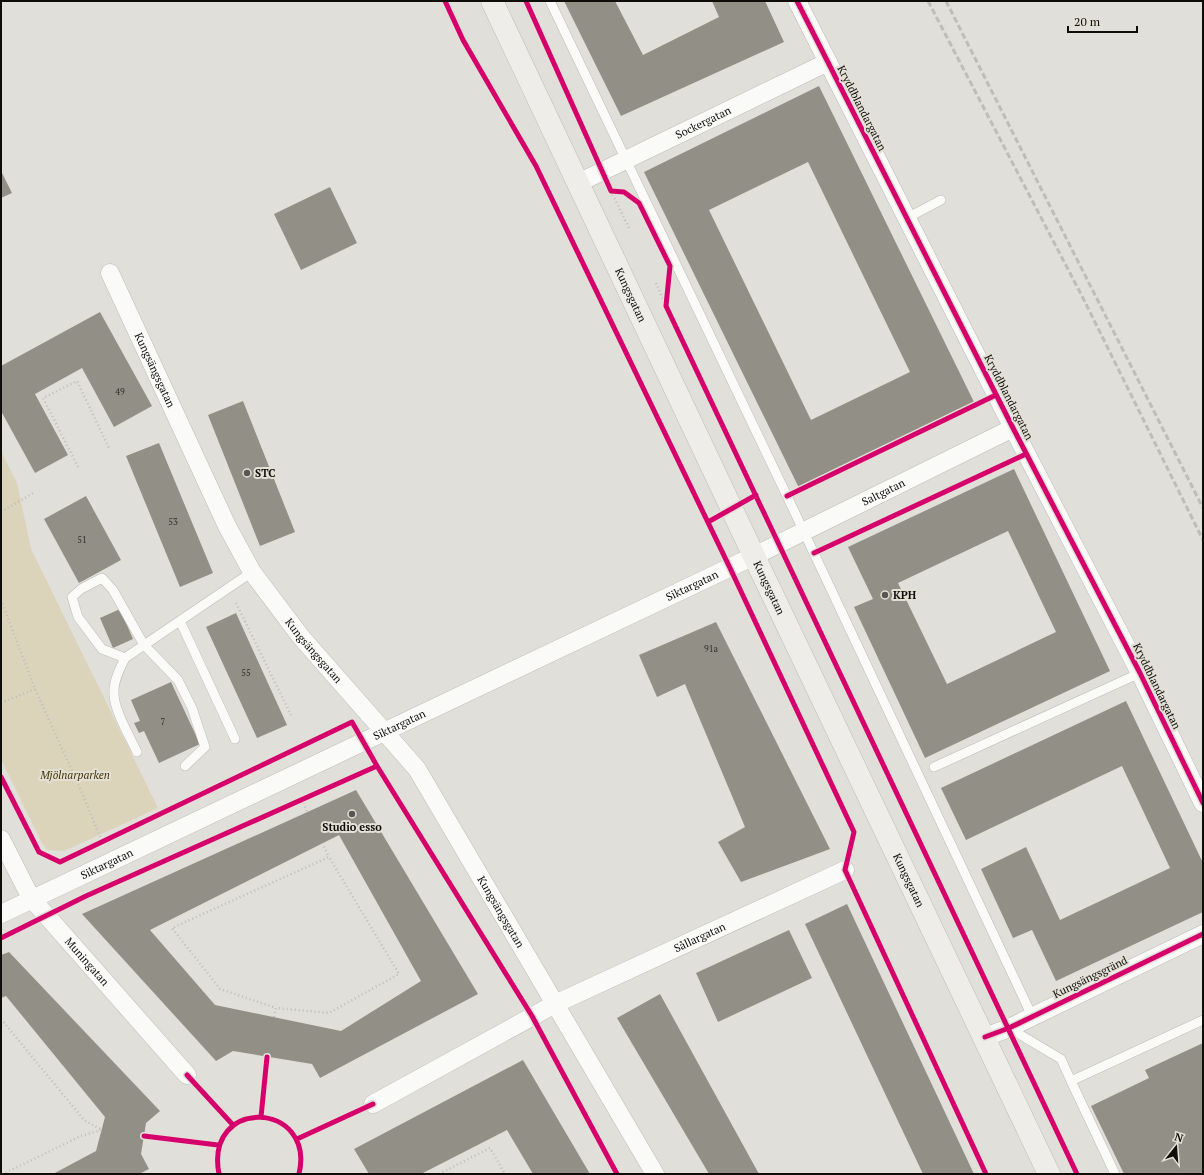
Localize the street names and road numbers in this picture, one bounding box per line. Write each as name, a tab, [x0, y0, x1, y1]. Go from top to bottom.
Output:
street label: Kryddblandargatan	[834, 63, 890, 153]
street label: Sockergatan	[673, 103, 734, 142]
street label: Kungsgatan	[612, 266, 650, 325]
street label: Kungsängsgatan	[132, 331, 178, 410]
street label: Kryddblandargatan	[981, 352, 1037, 442]
street label: Saltgatan	[859, 475, 908, 509]
street label: Kungsgatan	[750, 559, 788, 617]
street label: Siktargatan	[663, 567, 721, 604]
street label: Kungsängsgatan	[282, 615, 345, 686]
street label: Kryddblandargatan	[1130, 641, 1184, 732]
street label: Siktargatan	[371, 706, 428, 743]
street label: Siktargatan	[78, 845, 136, 882]
street label: Kungsgatan	[890, 851, 928, 910]
street label: Kungsängsgatan	[474, 874, 528, 951]
street label: Sållargatan	[672, 919, 728, 955]
street label: Muningatan	[62, 935, 112, 989]
street label: Kungsängsgränd	[1050, 953, 1130, 1001]

